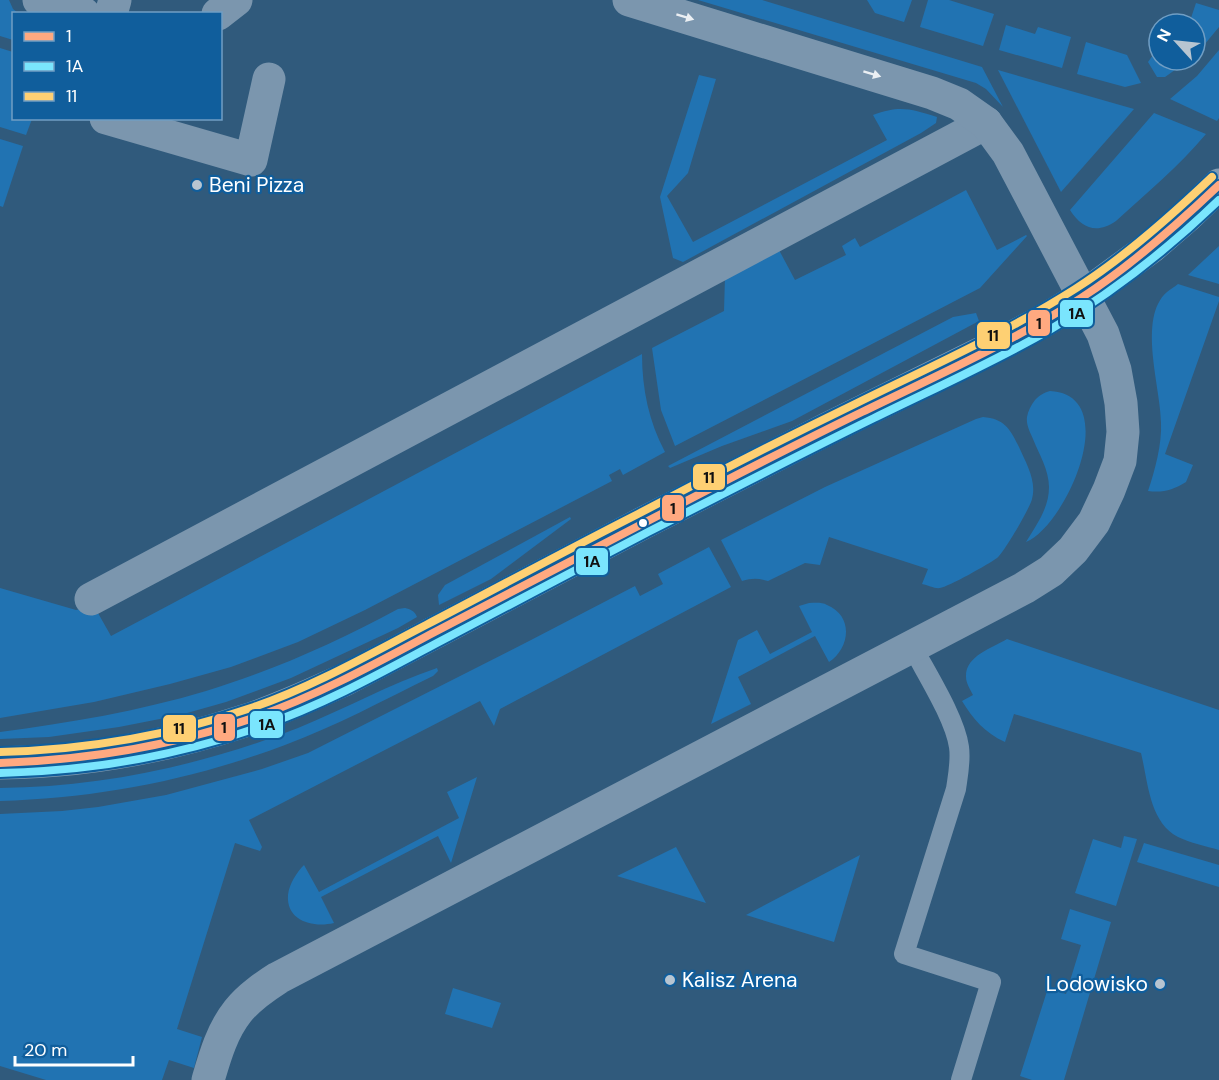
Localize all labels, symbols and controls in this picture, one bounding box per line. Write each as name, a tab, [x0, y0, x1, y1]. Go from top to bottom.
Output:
legend	[12, 12, 222, 120]
north arrow	[1147, 12, 1207, 72]
one-way arrow	[676, 13, 694, 22]
text: 1	[66, 24, 72, 48]
text: N	[1152, 25, 1176, 45]
text: 1A	[66, 54, 84, 78]
one-way arrow	[863, 70, 881, 79]
text: 11	[66, 84, 77, 108]
place label: Beni Pizza	[209, 171, 304, 199]
marker: Beni Pizza	[190, 178, 204, 192]
line badge: 1A	[1059, 299, 1094, 328]
text: 1A	[1068, 303, 1086, 324]
line badge: 1	[1027, 309, 1051, 337]
text: 1	[1036, 313, 1042, 334]
line badge: 11	[976, 321, 1011, 350]
text: 11	[987, 325, 999, 346]
line badge: 11	[692, 463, 726, 491]
text: 11	[703, 467, 715, 488]
line badge: 1	[661, 494, 685, 522]
text: 1	[670, 498, 676, 519]
unlabelled marker	[637, 517, 649, 529]
line badge: 1A	[575, 547, 609, 576]
text: 1A	[583, 551, 601, 572]
line badge: 1A	[249, 710, 284, 739]
line badge: 1	[213, 713, 236, 742]
line badge: 11	[162, 714, 197, 743]
text: 1A	[258, 714, 276, 735]
text: 1	[221, 717, 227, 738]
text: 11	[173, 718, 185, 739]
place label: Kalisz Arena	[682, 966, 797, 994]
place label: Lodowisko	[1046, 970, 1148, 998]
marker: Kalisz Arena	[663, 973, 677, 987]
marker: Lodowisko	[1153, 977, 1167, 991]
scale bar	[15, 1029, 134, 1067]
text: 20 m	[24, 1038, 67, 1062]

